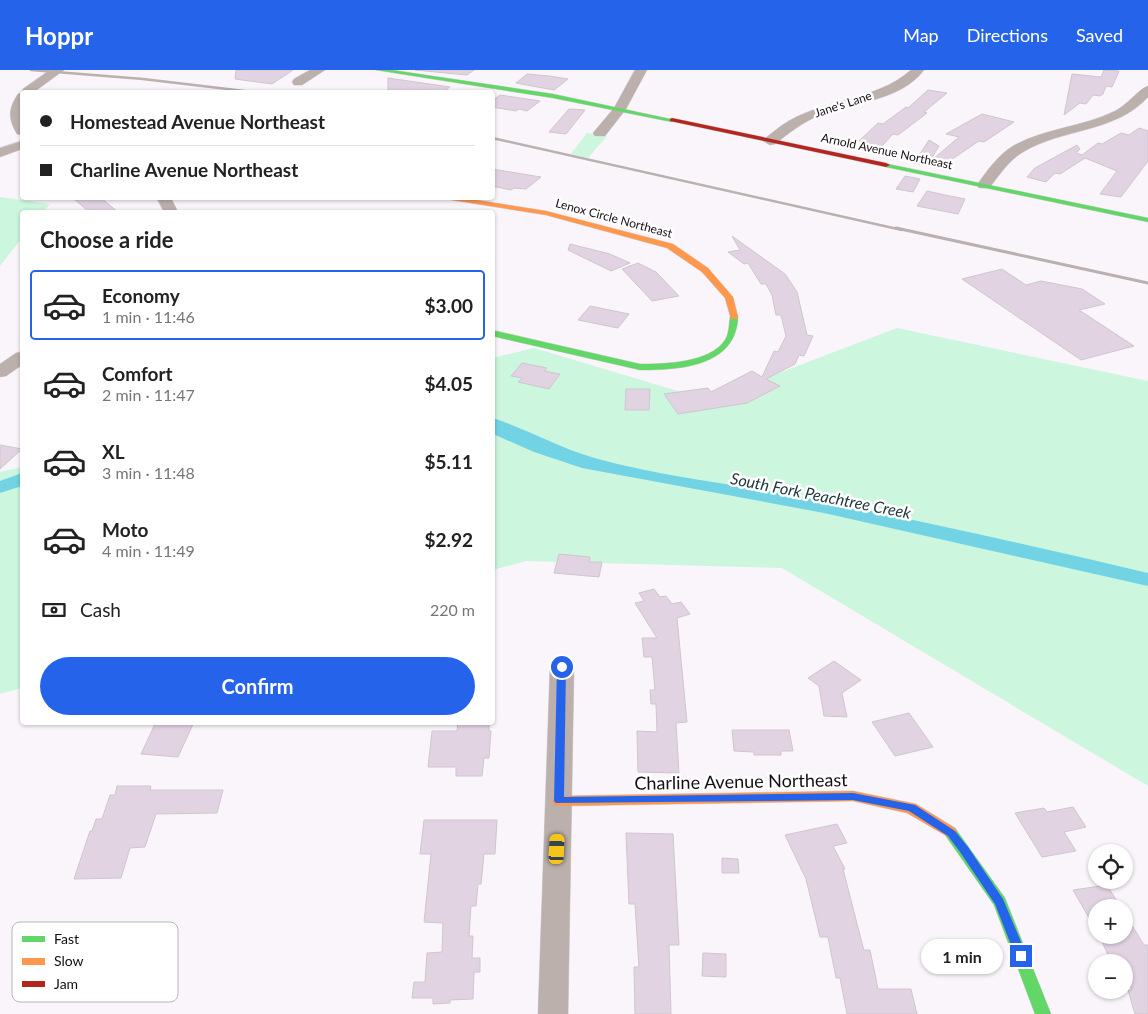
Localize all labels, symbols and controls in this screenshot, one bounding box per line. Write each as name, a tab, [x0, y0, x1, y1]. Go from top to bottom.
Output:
text: Hoppr	[25, 21, 93, 50]
text: Map	[903, 24, 939, 46]
text: Directions	[967, 24, 1048, 46]
text: Saved	[1076, 24, 1123, 46]
street label: Jane's Lane	[812, 88, 874, 120]
text: Homestead Avenue Northeast	[70, 110, 325, 133]
street label: Arnold Avenue Northeast	[820, 130, 955, 172]
text: Charline Avenue Northeast	[70, 158, 298, 181]
street label: Lenox Circle Northeast	[554, 195, 675, 241]
text: Choose a ride	[40, 226, 174, 253]
icon: car	[42, 283, 87, 328]
text: Economy	[102, 284, 180, 307]
text: $3.00	[424, 294, 473, 317]
text: 1 min · 11:46	[102, 307, 195, 326]
icon: car	[42, 361, 87, 406]
text: Comfort	[102, 362, 173, 385]
text: $4.05	[424, 372, 473, 395]
text: 2 min · 11:47	[102, 385, 195, 404]
icon: car	[42, 439, 87, 484]
text: XL	[102, 440, 125, 463]
text: $5.11	[424, 450, 473, 473]
text: 3 min · 11:48	[102, 463, 195, 482]
water label: South Fork Peachtree Creek	[729, 468, 913, 522]
icon: car	[42, 517, 87, 562]
text: Moto	[102, 518, 148, 541]
text: $2.92	[424, 528, 473, 551]
text: 4 min · 11:49	[102, 541, 195, 560]
icon: cash	[40, 596, 68, 624]
text: Cash	[80, 598, 121, 621]
text: 220 m	[430, 600, 475, 619]
route start	[551, 656, 573, 678]
button: Confirm	[40, 657, 475, 715]
street label: Charline Avenue Northeast	[634, 768, 848, 794]
car	[548, 834, 565, 864]
map controls	[1088, 844, 1133, 999]
button: locate	[1088, 844, 1133, 889]
button: +	[1088, 899, 1133, 944]
legend	[12, 922, 178, 1002]
text: Fast	[54, 930, 79, 947]
callout: 1 min	[921, 938, 1004, 974]
route end	[1010, 945, 1032, 967]
text: 1 min	[942, 947, 982, 966]
text: Slow	[54, 952, 84, 969]
button: −	[1088, 954, 1133, 999]
text: Jam	[54, 975, 78, 992]

